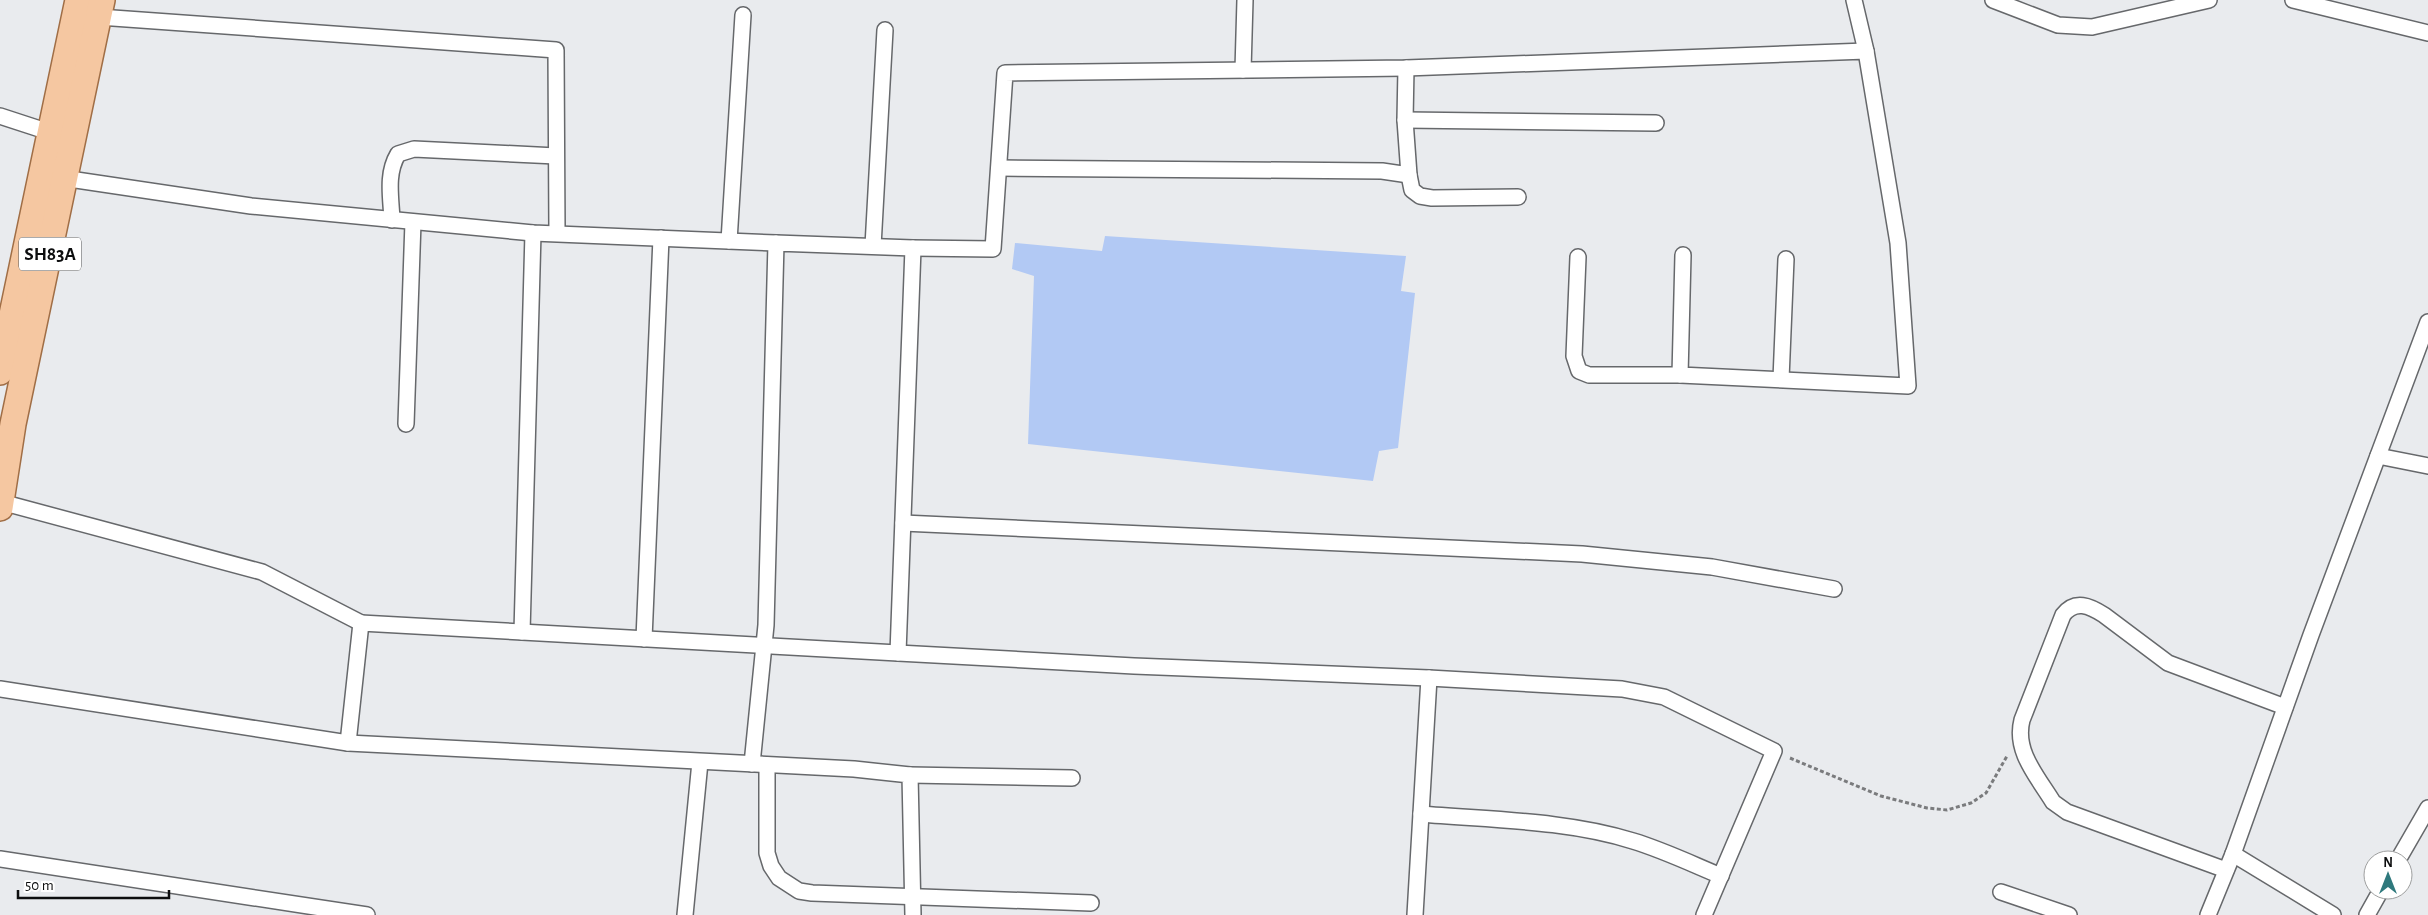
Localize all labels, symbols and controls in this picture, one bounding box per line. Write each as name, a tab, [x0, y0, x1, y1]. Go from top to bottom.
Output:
road number: SH83A	[19, 238, 81, 270]
north arrow	[2363, 850, 2413, 900]
text: N	[2383, 856, 2393, 870]
scale bar	[18, 868, 169, 900]
text: 50 m	[25, 878, 54, 893]

